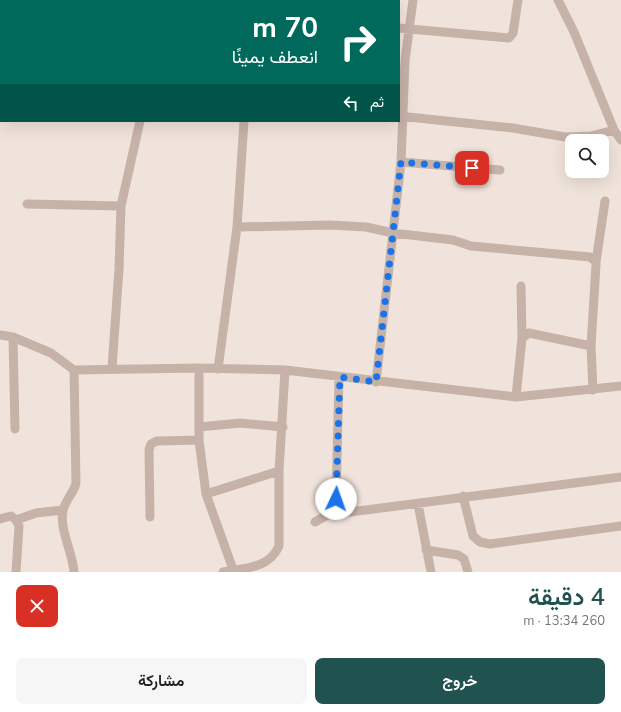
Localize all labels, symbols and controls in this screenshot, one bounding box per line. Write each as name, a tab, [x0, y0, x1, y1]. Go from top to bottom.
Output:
text: 70 m	[252, 9, 318, 47]
icon: right	[332, 16, 384, 68]
text: انعطف يمينًا	[232, 45, 318, 69]
icon: left	[340, 92, 362, 114]
text: ثم	[370, 92, 384, 112]
map controls	[565, 134, 609, 178]
button: search	[565, 134, 609, 178]
pin	[455, 151, 489, 185]
icon: arrive	[461, 157, 483, 179]
position arrow	[315, 478, 357, 520]
text: 4 دقيقة	[528, 581, 605, 613]
button: close	[16, 585, 58, 627]
text: 260 m · 13:34	[523, 612, 605, 630]
button: مشاركة	[16, 658, 307, 704]
button: خروج	[315, 658, 605, 704]

